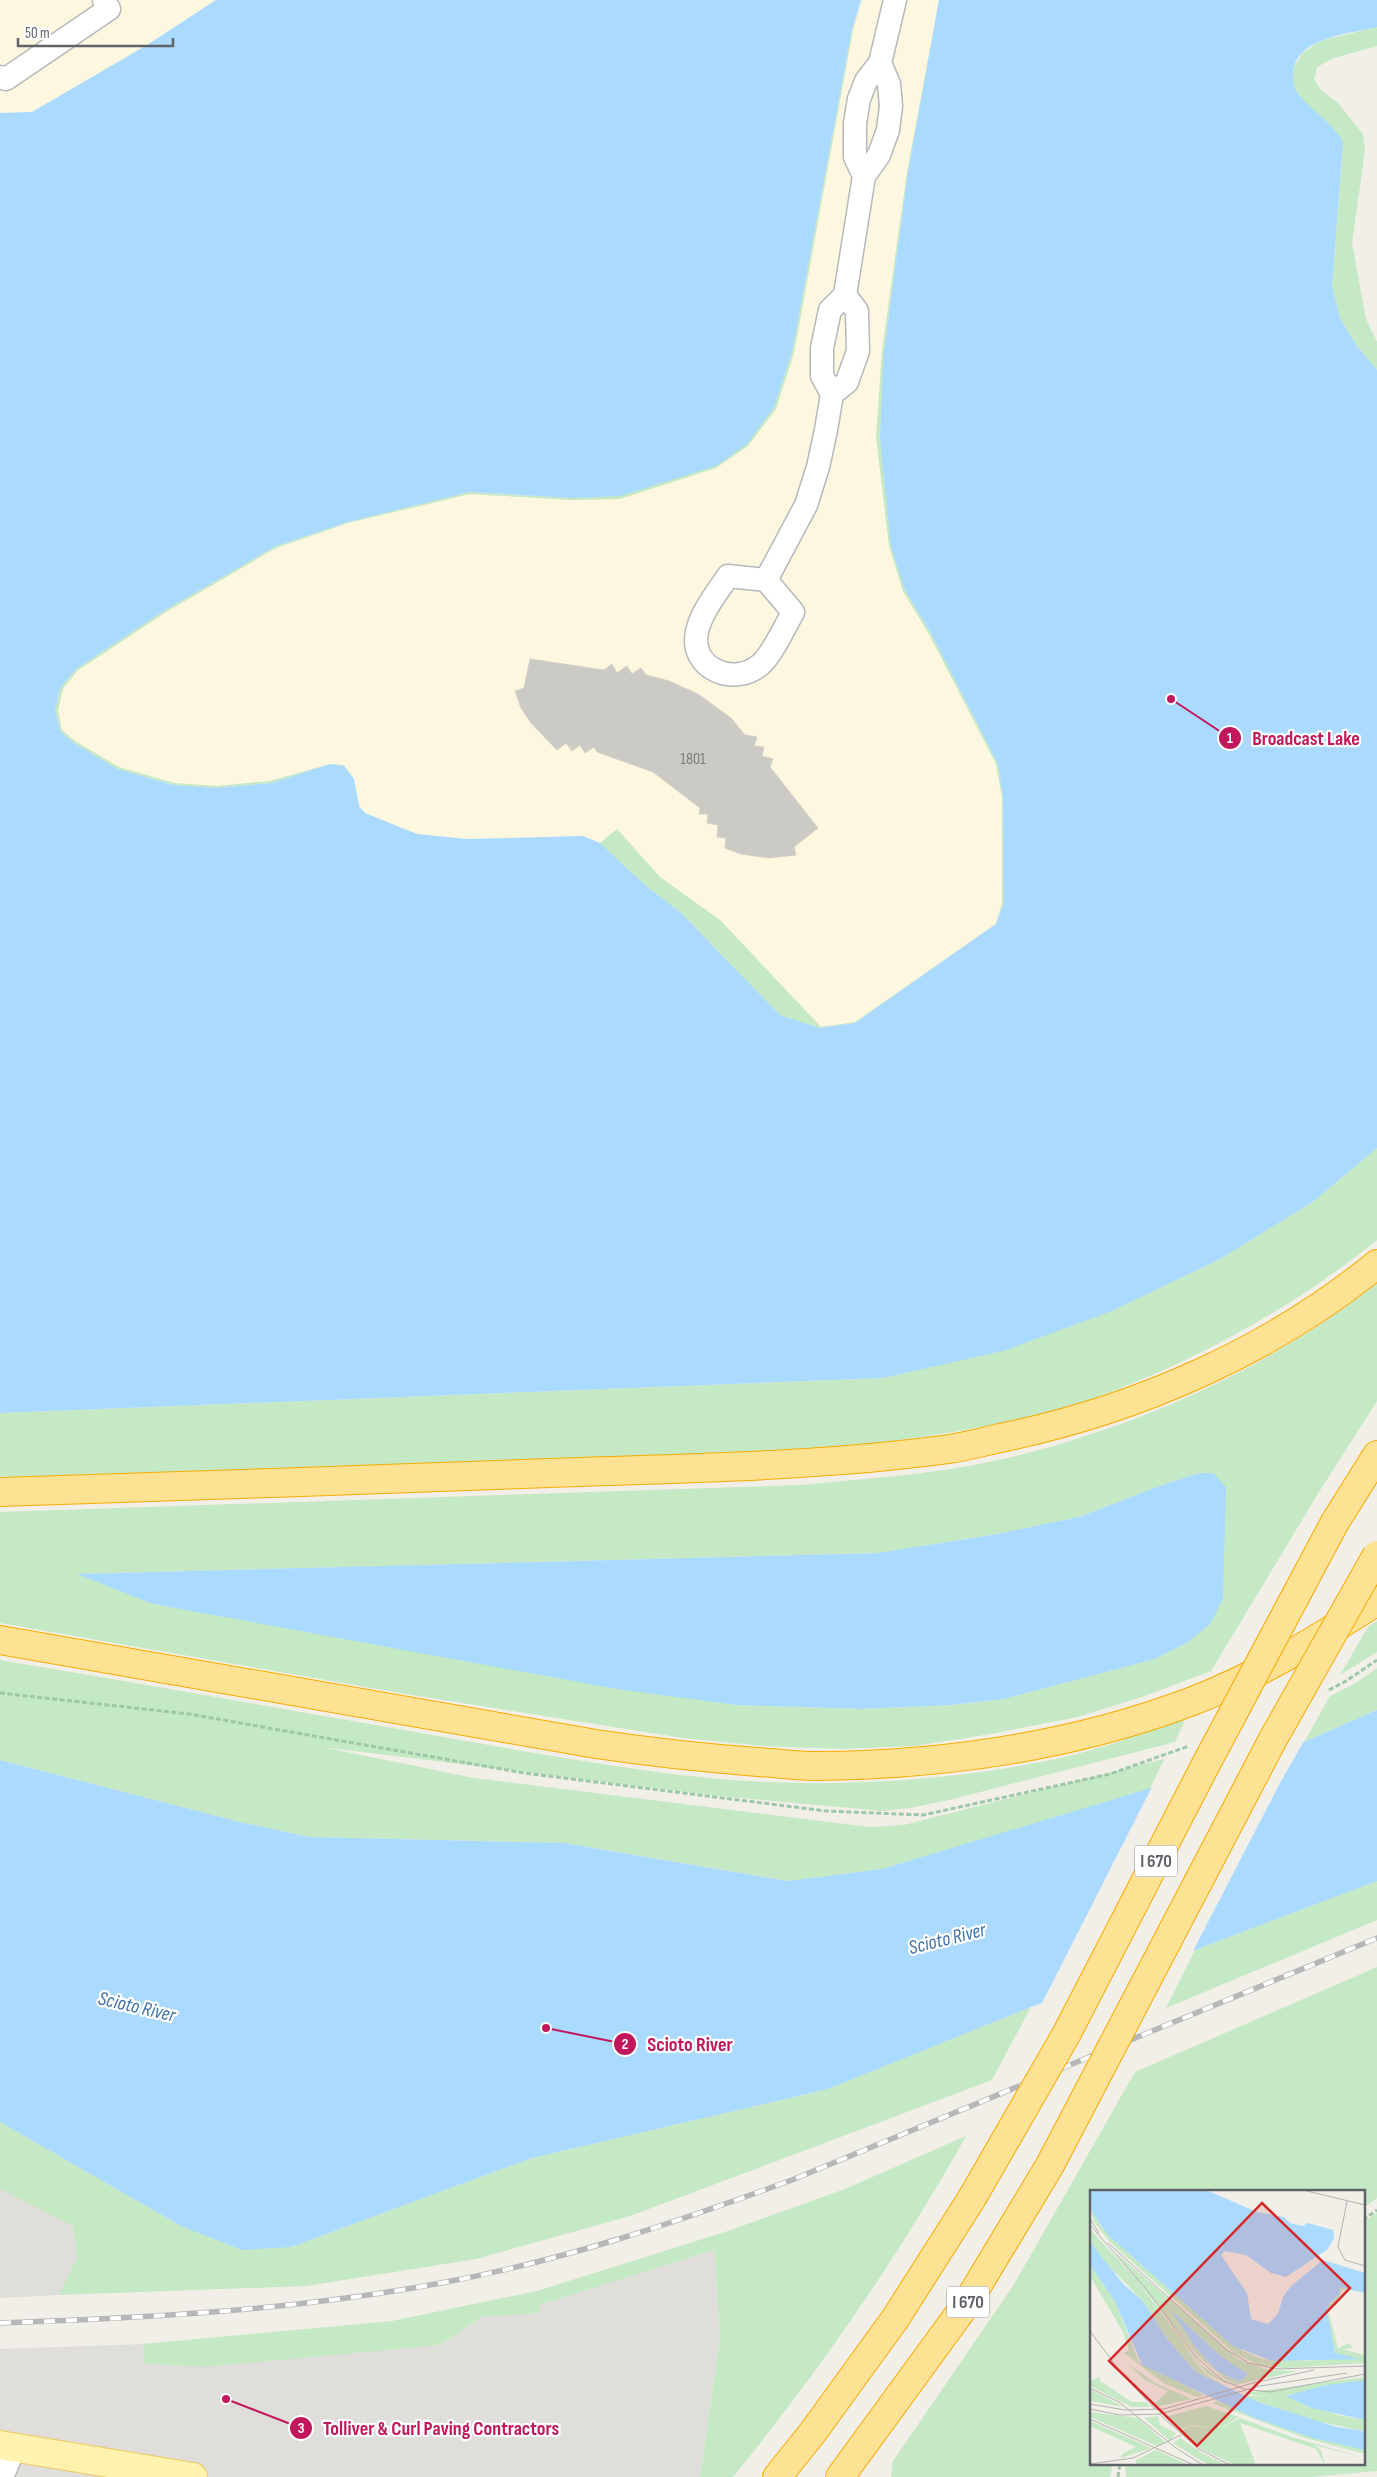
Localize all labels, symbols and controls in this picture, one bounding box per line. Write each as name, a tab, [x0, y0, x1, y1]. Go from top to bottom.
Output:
scale bar	[18, 15, 172, 47]
text: 50 m	[25, 24, 50, 43]
callout: Broadcast Lake	[1217, 720, 1370, 755]
text: Broadcast Lake	[1252, 727, 1360, 751]
text: 1	[1227, 729, 1233, 748]
house number: 1801	[680, 750, 706, 769]
road number: I 670	[1135, 1845, 1177, 1876]
water label: Scioto River	[906, 1917, 990, 1960]
water label: Scioto River	[96, 1986, 179, 2028]
callout: Scioto River	[612, 2026, 743, 2061]
text: Scioto River	[647, 2033, 733, 2057]
text: 2	[622, 2035, 628, 2054]
inset map	[1090, 2190, 1364, 2464]
road number: I 670	[947, 2286, 989, 2318]
callout: Tolliver & Curl Paving Contractors	[288, 2410, 569, 2445]
text: Tolliver & Curl Paving Contractors	[323, 2417, 559, 2441]
text: 3	[298, 2419, 305, 2438]

